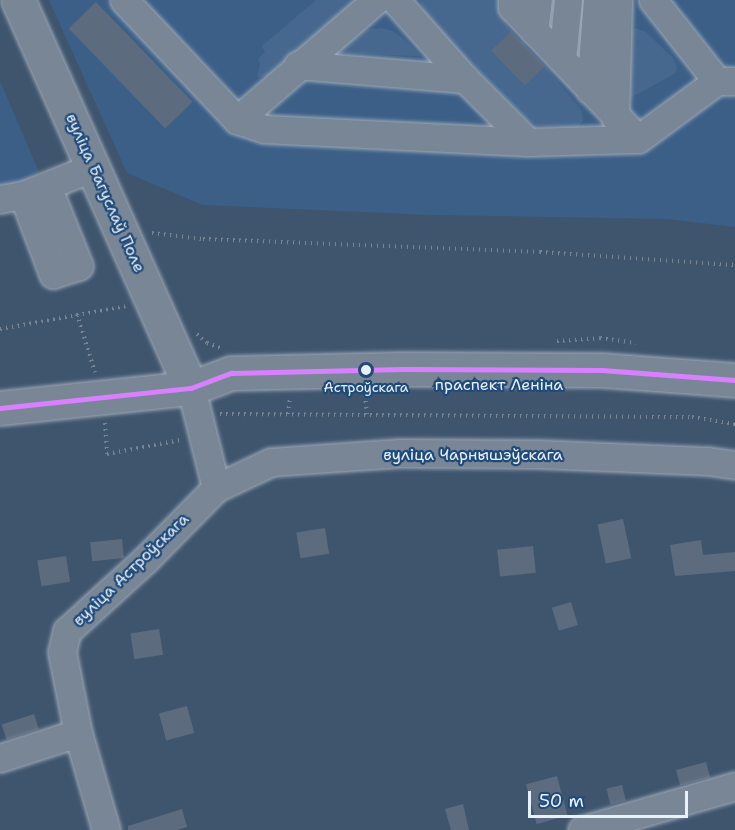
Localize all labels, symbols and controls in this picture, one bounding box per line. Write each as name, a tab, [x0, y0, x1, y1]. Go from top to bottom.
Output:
street label: вуліца Багуслаў Поле	[61, 111, 149, 275]
marker: Астроўскага	[360, 364, 372, 376]
street label: праспект Леніна	[435, 375, 563, 395]
place label: Астроўскага	[323, 379, 409, 395]
street label: вуліца Чарнышэўскага	[383, 445, 563, 465]
street label: вуліца Астроўскага	[69, 510, 193, 630]
scale bar	[531, 779, 692, 817]
text: 50 m	[539, 789, 584, 813]

